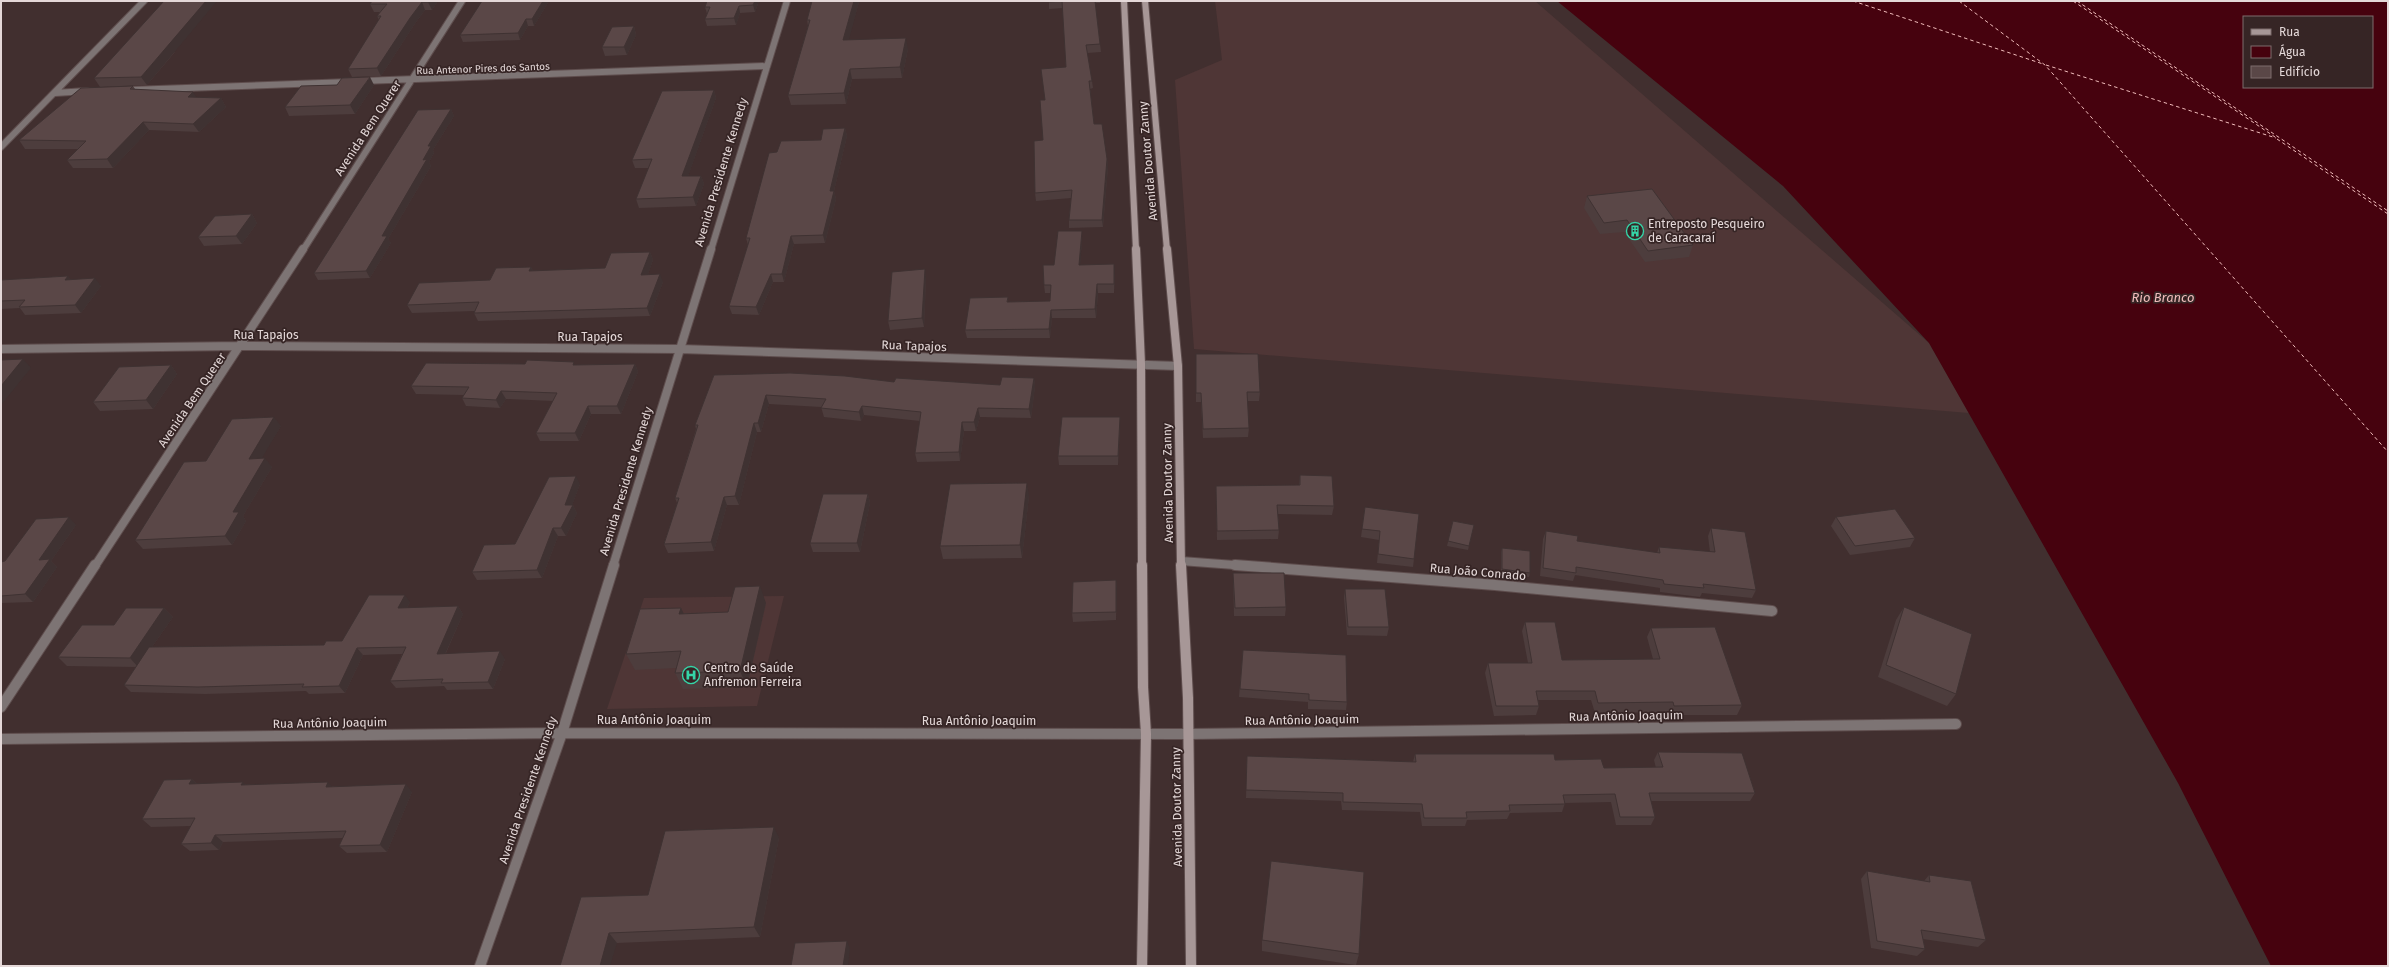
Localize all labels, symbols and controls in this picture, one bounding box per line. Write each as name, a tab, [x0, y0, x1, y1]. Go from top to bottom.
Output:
legend	[2243, 16, 2373, 88]
text: Rua	[2279, 25, 2300, 39]
text: Água	[2279, 44, 2306, 59]
street label: Rua Antenor Pires dos Santos	[416, 61, 550, 77]
text: Edifício	[2279, 65, 2320, 79]
street label: Avenida Bem Querer	[332, 77, 404, 178]
street label: Avenida Presidente Kennedy	[692, 96, 750, 248]
street label: Avenida Doutor Zanny	[1136, 101, 1160, 221]
place label: Entreposto Pesqueiro de Caracaraí	[1648, 217, 1765, 245]
building icon: Entreposto Pesqueiro de Caracaraí	[1625, 221, 1645, 241]
water label: Rio Branco	[2131, 290, 2195, 305]
street label: Rua Tapajos	[233, 328, 299, 342]
street label: Rua Tapajos	[557, 330, 623, 344]
street label: Rua Tapajos	[881, 338, 947, 354]
street label: Avenida Bem Querer	[155, 350, 229, 450]
street label: Avenida Presidente Kennedy	[597, 405, 655, 557]
street label: Avenida Doutor Zanny	[1160, 423, 1176, 543]
street label: Rua João Conrado	[1429, 561, 1527, 583]
place label: Centro de Saúde Anfremon Ferreira	[704, 661, 802, 689]
hospital icon: Centro de Saúde Anfremon Ferreira	[681, 665, 701, 685]
street label: Rua Antônio Joaquim	[1569, 708, 1683, 724]
street label: Rua Antônio Joaquim	[1245, 712, 1359, 728]
street label: Rua Antônio Joaquim	[597, 713, 711, 727]
street label: Avenida Presidente Kennedy	[496, 714, 560, 865]
street label: Rua Antônio Joaquim	[922, 714, 1036, 728]
street label: Rua Antônio Joaquim	[273, 715, 387, 731]
street label: Avenida Doutor Zanny	[1169, 747, 1185, 867]

